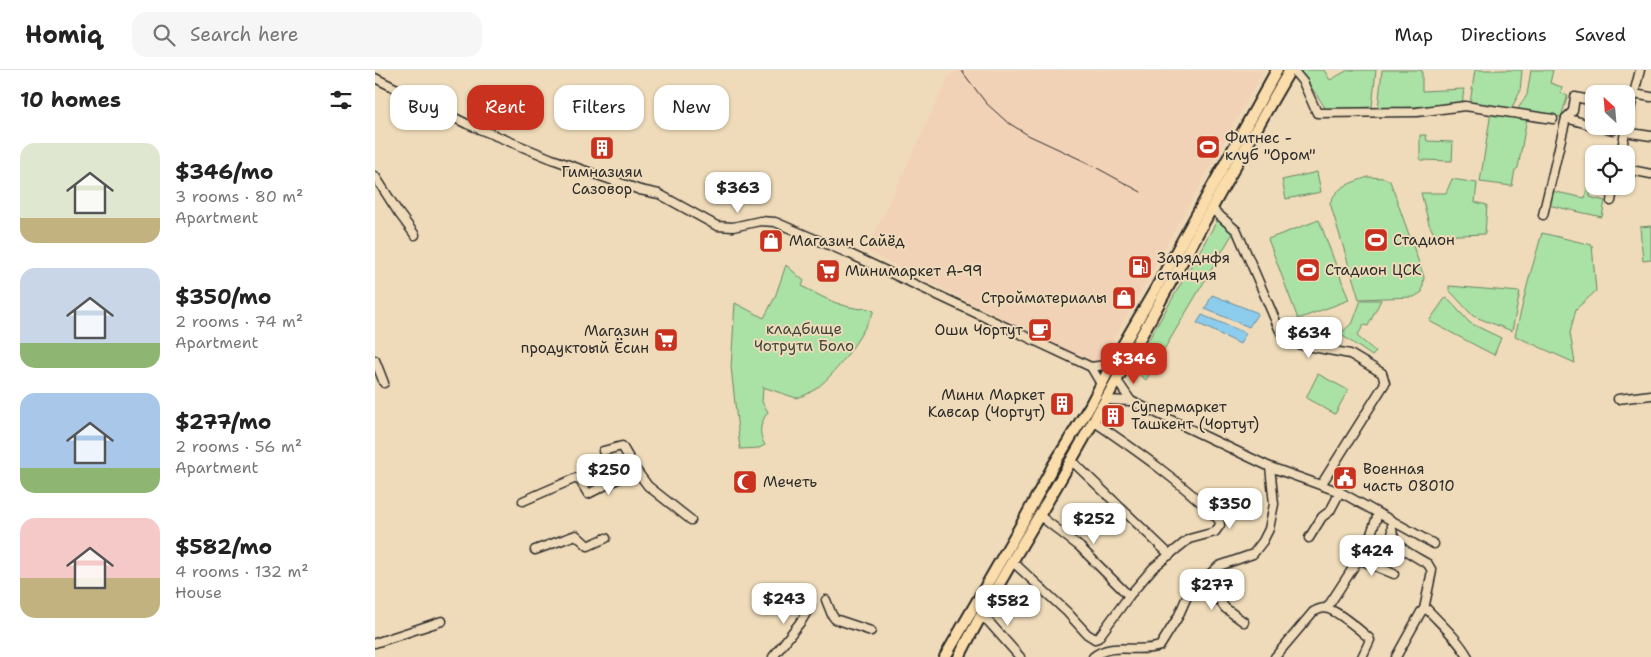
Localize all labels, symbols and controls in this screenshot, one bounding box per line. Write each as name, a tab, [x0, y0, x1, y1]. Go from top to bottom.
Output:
search box	[132, 12, 482, 57]
text: Homiq	[25, 19, 102, 51]
icon: search	[150, 21, 178, 49]
text: Search here	[190, 22, 299, 47]
text: Map	[1395, 23, 1433, 47]
text: Directions	[1461, 23, 1547, 47]
text: Saved	[1575, 23, 1626, 47]
chip: Buy	[390, 85, 457, 130]
chip: Rent	[467, 85, 544, 130]
chip: Filters	[554, 85, 644, 130]
chip: New	[654, 85, 729, 130]
north arrow	[1585, 85, 1635, 135]
map controls	[1585, 85, 1635, 195]
text: 10 homes	[20, 86, 121, 114]
icon: filters	[327, 86, 355, 114]
place label: Фитнес - клуб "Ором"	[1225, 128, 1316, 165]
sports icon: Фитнес - клуб "Ором"	[1195, 134, 1221, 160]
building icon: Гимназияи Сазовор	[589, 135, 615, 161]
button: locate	[1585, 145, 1635, 195]
text: $346/mo	[175, 158, 274, 186]
place label: Гимназияи Сазовор	[561, 162, 643, 199]
icon: home	[60, 163, 120, 223]
pin: $363	[708, 172, 768, 214]
text: $363	[716, 177, 760, 198]
text: 3 rooms · 80 m²	[175, 186, 303, 207]
text: Apartment	[175, 207, 258, 228]
sports icon: Стадион	[1363, 227, 1389, 253]
shop icon: Магазин Сайёд	[758, 228, 784, 254]
place label: Стадион	[1393, 230, 1455, 250]
place label: Магазин Сайёд	[789, 231, 905, 251]
place label: Заряднфя станция	[1157, 248, 1230, 285]
fuel station icon: Заряднфя станция	[1127, 254, 1153, 280]
sports icon: Стадион ЦСК	[1295, 257, 1321, 283]
supermarket icon: Минимаркет А-99	[815, 258, 841, 284]
place label: Стадион ЦСК	[1325, 260, 1422, 280]
place label: Минимаркет А-99	[845, 261, 983, 281]
text: $350/mo	[175, 283, 272, 311]
shop icon: Стройматериалы	[1111, 285, 1137, 311]
icon: home	[60, 288, 120, 348]
place label: Стройматериалы	[981, 288, 1107, 308]
text: 2 rooms · 74 m²	[175, 311, 303, 332]
pin: $634	[1279, 316, 1339, 359]
cafe icon: Оши Чортут	[1027, 317, 1053, 343]
park label: кладбище Чотрути Боло	[754, 319, 854, 356]
place label: Оши Чортут	[935, 320, 1023, 340]
place label: Магазин продуктоый Ёсин	[521, 321, 649, 358]
text: $634	[1287, 322, 1331, 343]
supermarket icon: Магазин продуктоый Ёсин	[653, 327, 679, 353]
text: Apartment	[175, 332, 258, 353]
pin: $346	[1104, 342, 1164, 385]
text: $346	[1112, 348, 1156, 369]
place label: Мини Маркет Кавсар (Чортут)	[928, 385, 1045, 422]
building icon: Мини Маркет Кавсар (Чортут)	[1049, 391, 1075, 417]
place label: Супермаркет Ташкент (Чортут)	[1131, 397, 1259, 434]
building icon: Супермаркет Ташкент (Чортут)	[1100, 403, 1126, 429]
text: $277/mo	[175, 408, 271, 436]
icon: home	[60, 413, 120, 473]
text: 2 rooms · 56 m²	[175, 436, 302, 457]
pin: $250	[579, 454, 639, 496]
text: Apartment	[175, 457, 258, 478]
text: $250	[588, 459, 630, 480]
place label: Военная часть 08010	[1363, 459, 1455, 496]
public building icon: Военная часть 08010	[1332, 465, 1358, 491]
mosque icon: Мечеть	[732, 469, 758, 495]
place label: Мечеть	[763, 472, 818, 492]
pin: $350	[1200, 488, 1260, 530]
text: $350	[1208, 493, 1252, 514]
pin: $252	[1064, 502, 1124, 545]
text: $252	[1073, 508, 1115, 529]
text: $582/mo	[175, 533, 272, 561]
pin: $424	[1342, 534, 1402, 577]
icon: home	[60, 538, 120, 598]
text: $424	[1351, 540, 1393, 561]
text: 4 rooms · 132 m²	[175, 561, 309, 582]
pin: $277	[1182, 568, 1242, 611]
text: $277	[1190, 574, 1234, 595]
text: House	[175, 582, 222, 603]
pin: $243	[754, 582, 814, 625]
pin: $582	[978, 584, 1038, 627]
text: $243	[763, 588, 805, 609]
text: $582	[986, 590, 1030, 611]

